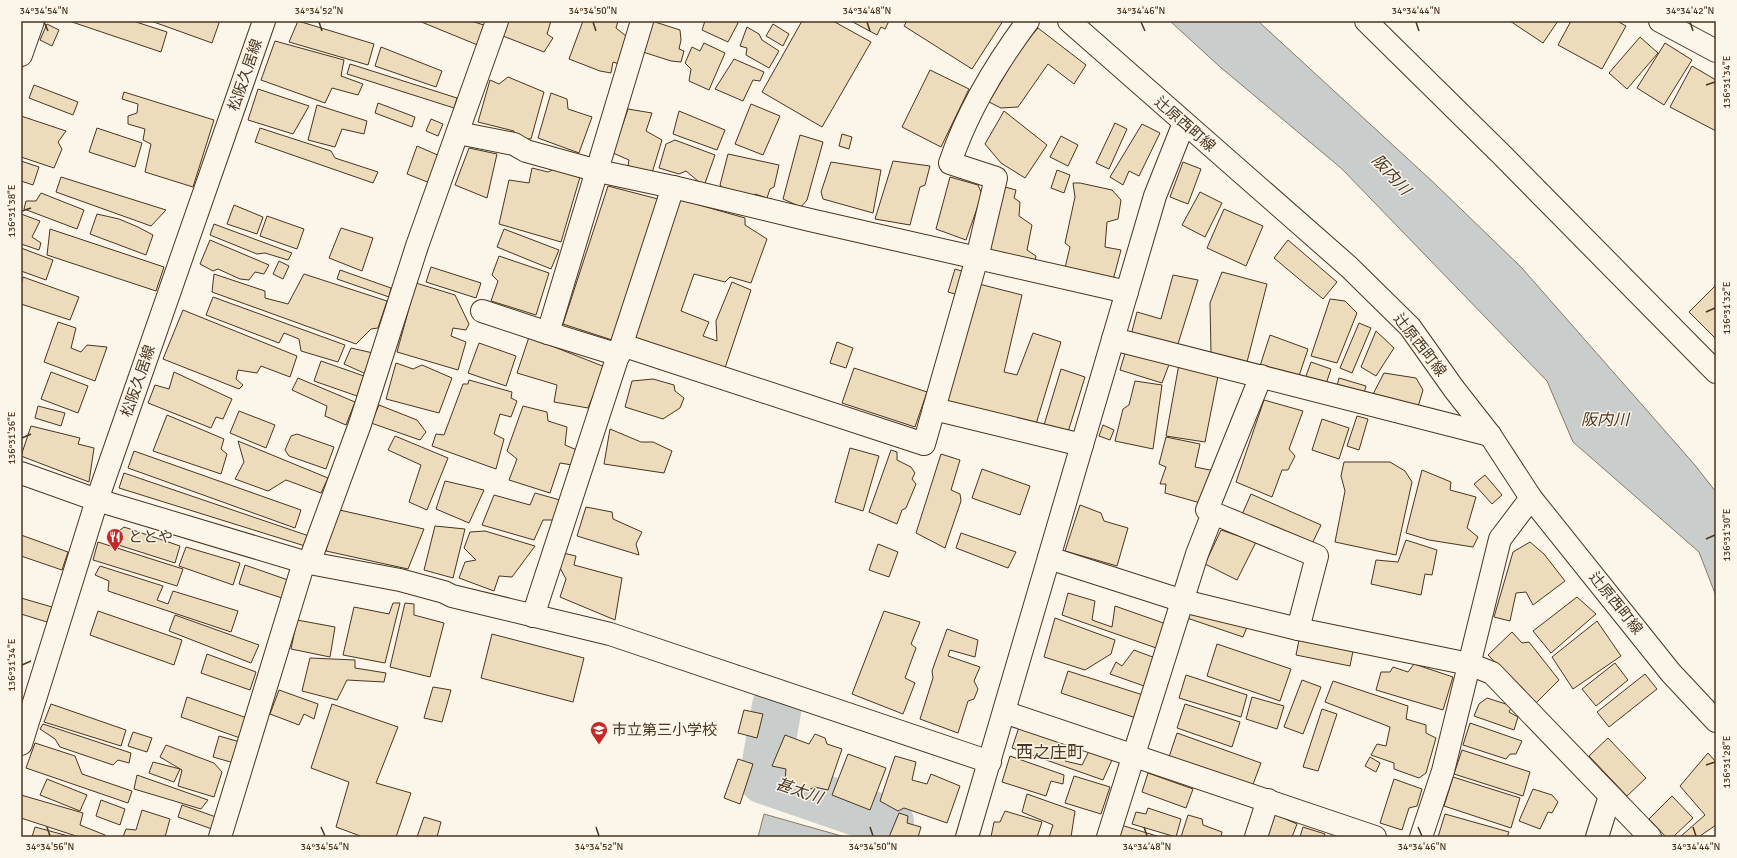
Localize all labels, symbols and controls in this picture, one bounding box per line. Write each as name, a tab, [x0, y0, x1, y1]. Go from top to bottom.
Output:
text: 34°34'54"N	[20, 5, 68, 17]
text: 34°34'52"N	[295, 5, 343, 17]
text: 34°34'50"N	[569, 5, 617, 17]
text: 34°34'48"N	[843, 5, 891, 17]
text: 34°34'46"N	[1117, 5, 1165, 17]
text: 34°34'44"N	[1392, 5, 1440, 17]
text: 34°34'42"N	[1666, 5, 1714, 17]
street label: 松阪久居線	[224, 37, 266, 113]
text: 136°31'34"E	[1721, 55, 1733, 109]
street label: 辻原西町線	[1151, 93, 1219, 155]
water label: 阪内川	[1367, 151, 1416, 201]
text: 136°31'38"E	[6, 184, 18, 238]
text: 136°31'32"E	[1721, 281, 1733, 335]
street label: 辻原西町線	[1390, 310, 1450, 380]
street label: 松阪久居線	[117, 343, 159, 419]
water label: 阪内川	[1581, 410, 1631, 430]
text: 136°31'36"E	[6, 411, 18, 465]
text: 136°31'30"E	[1721, 508, 1733, 562]
restaurant icon: ととや	[105, 527, 125, 552]
place label: ととや	[128, 528, 173, 546]
street label: 辻原西町線	[1585, 568, 1647, 638]
text: 136°31'34"E	[6, 638, 18, 692]
school or university icon: 市立第三小学校	[589, 720, 609, 745]
place label: 市立第三小学校	[612, 721, 717, 739]
text: 136°31'28"E	[1721, 735, 1733, 789]
district label: 西之庄町	[1016, 742, 1084, 763]
water label: 甚太川	[773, 774, 827, 809]
text: 34°34'56"N	[26, 841, 74, 853]
text: 34°34'54"N	[301, 841, 349, 853]
text: 34°34'52"N	[575, 841, 623, 853]
text: 34°34'50"N	[849, 841, 897, 853]
text: 34°34'48"N	[1123, 841, 1171, 853]
text: 34°34'46"N	[1398, 841, 1446, 853]
text: 34°34'44"N	[1672, 841, 1720, 853]

